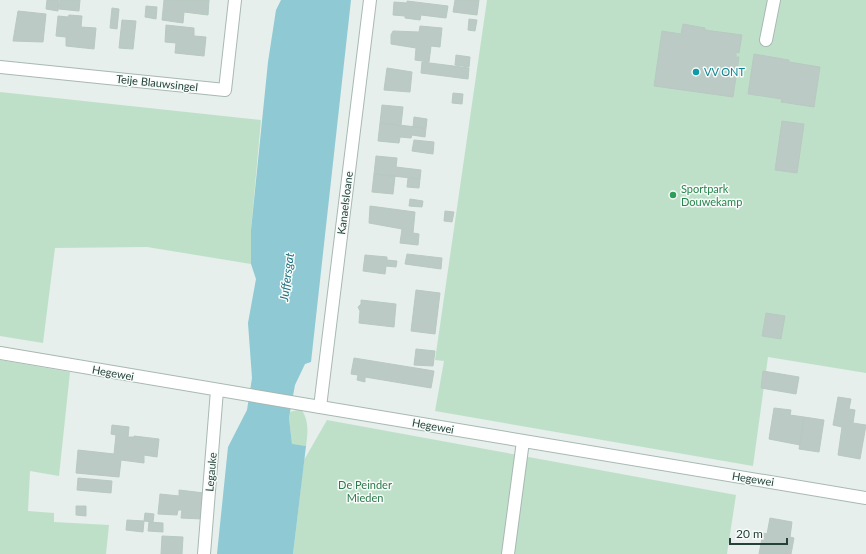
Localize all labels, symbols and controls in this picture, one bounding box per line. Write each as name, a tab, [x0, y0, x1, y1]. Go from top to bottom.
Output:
place label: VV ONT	[704, 65, 746, 78]
marker: VV ONT	[691, 67, 701, 77]
street label: Teije Blauwsingel	[115, 72, 199, 93]
street label: Kanaelsloane	[334, 170, 355, 235]
place label: Sportpark Douwekamp	[681, 182, 742, 208]
marker: Sportpark Douwekamp	[668, 190, 678, 200]
water label: Juffersgat	[276, 251, 297, 303]
street label: Hegewei	[91, 362, 135, 383]
street label: Hegewei	[411, 415, 455, 436]
street label: Legauke	[202, 452, 219, 492]
street label: Hegewei	[731, 469, 775, 488]
park label: De Peinder Mieden	[338, 478, 392, 504]
scale bar	[730, 520, 787, 546]
text: 20 m	[736, 526, 763, 541]

